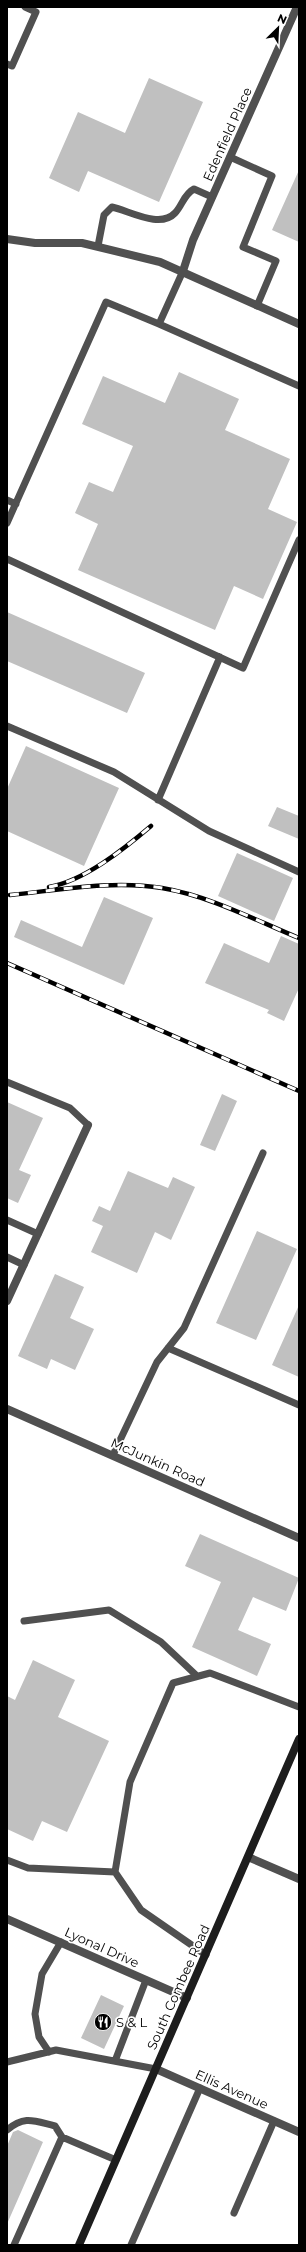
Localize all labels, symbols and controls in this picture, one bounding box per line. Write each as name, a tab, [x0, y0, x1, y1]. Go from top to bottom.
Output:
north arrow	[258, 8, 298, 48]
text: N	[275, 11, 289, 27]
street label: Edenfield Place	[199, 84, 255, 183]
street label: McJunkin Road	[109, 1434, 207, 1490]
street label: South Combee Road	[143, 1922, 213, 2052]
street label: Lyonal Drive	[62, 1923, 142, 1971]
restaurant icon: S & L	[93, 2012, 113, 2032]
place label: S & L	[116, 2014, 148, 2030]
street label: Ellis Avenue	[193, 2066, 271, 2112]

